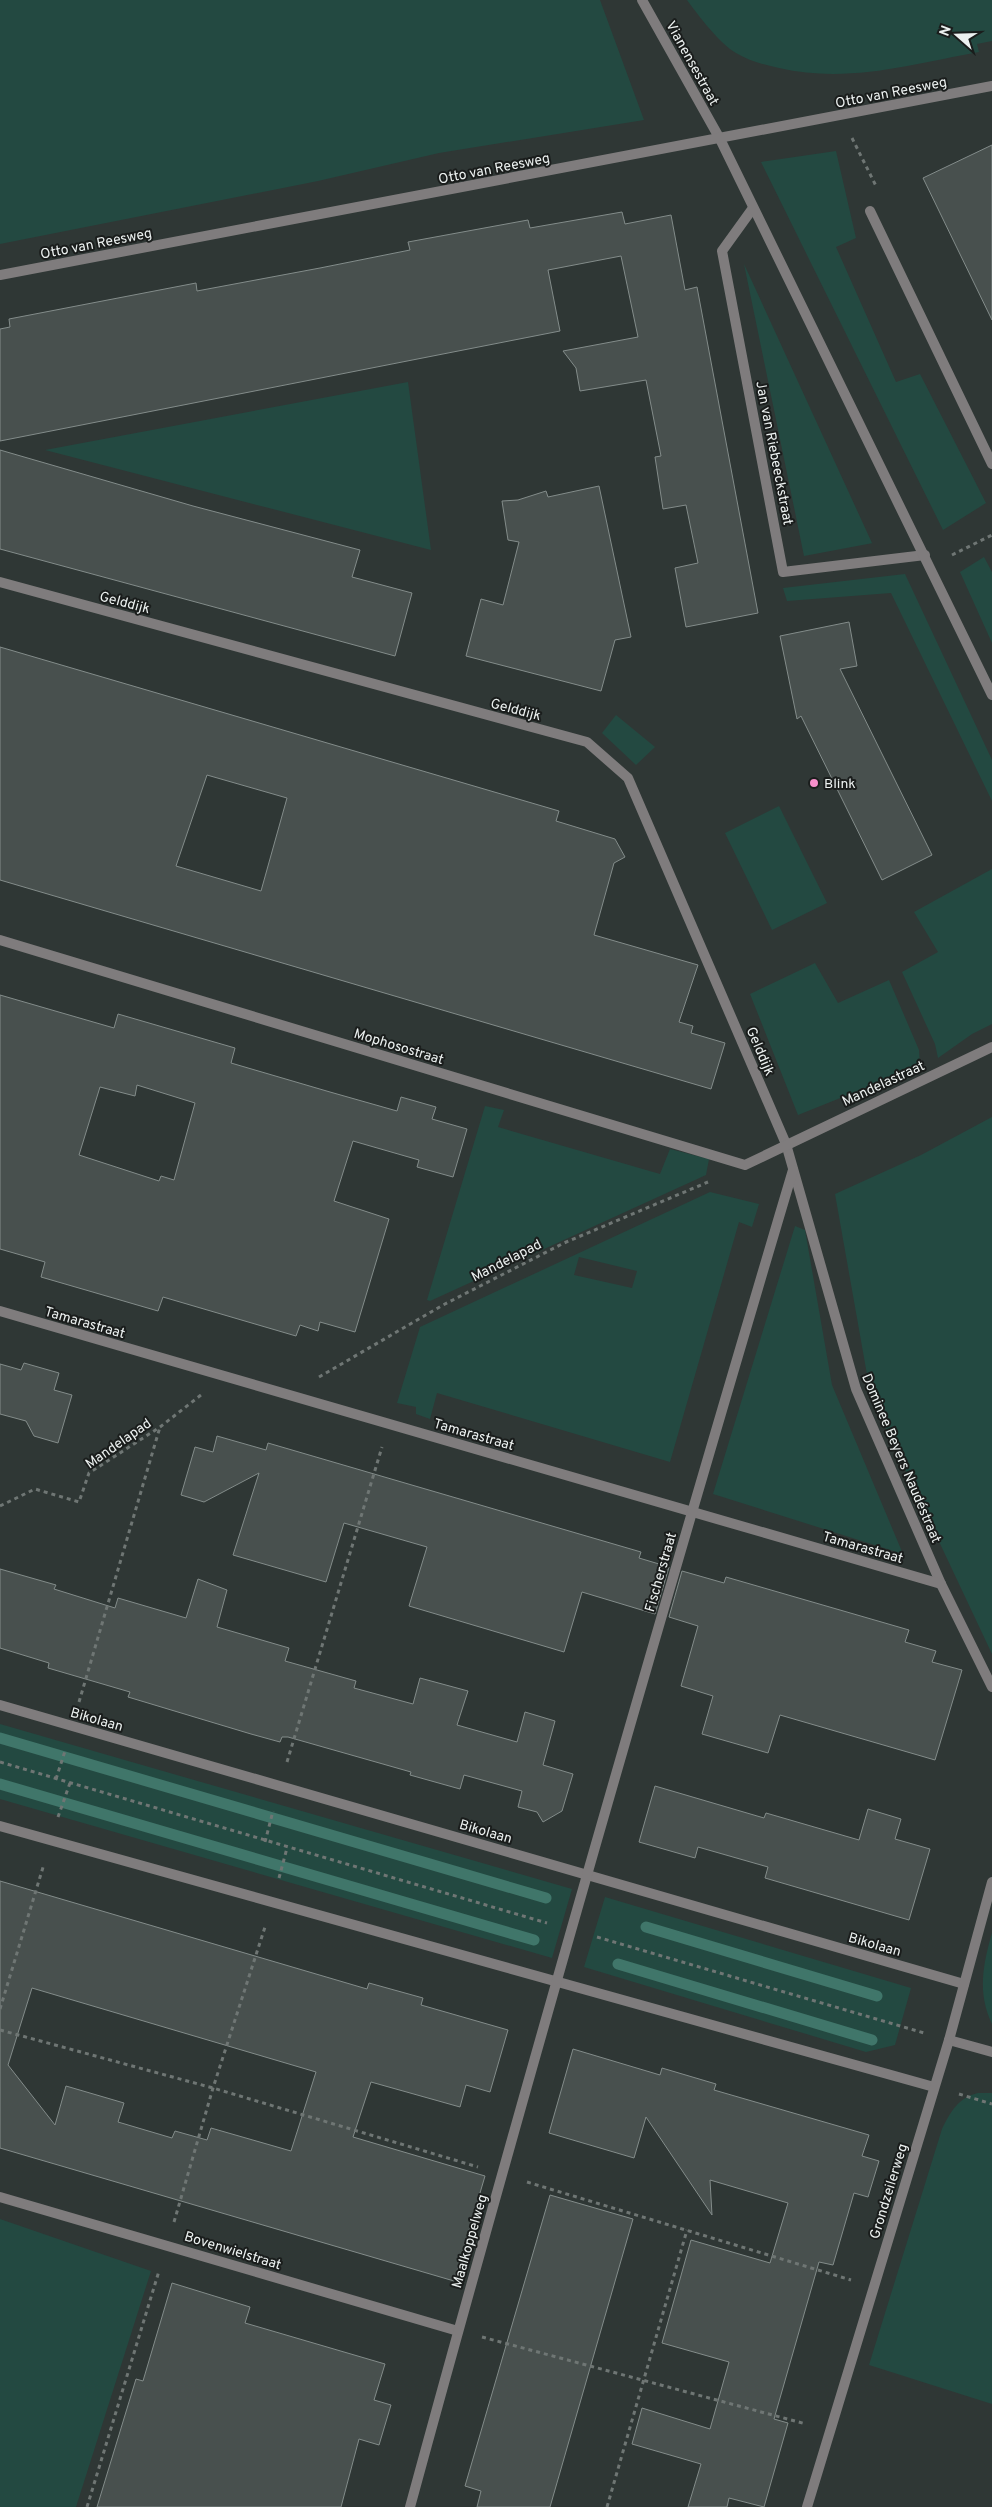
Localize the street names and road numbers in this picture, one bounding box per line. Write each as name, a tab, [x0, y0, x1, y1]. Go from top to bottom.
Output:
street label: Vianensestraat	[661, 19, 722, 109]
street label: Otto van Reesweg	[834, 74, 949, 113]
street label: Otto van Reesweg	[437, 150, 552, 189]
street label: Otto van Reesweg	[39, 225, 154, 264]
street label: Jan van Riebeeckstraat	[751, 380, 796, 527]
street label: Gelddijk	[98, 589, 152, 618]
street label: Gelddijk	[489, 696, 543, 725]
street label: Gelddijk	[742, 1025, 778, 1079]
street label: Mophosostraat	[352, 1026, 446, 1069]
street label: Mandelastraat	[840, 1058, 928, 1111]
street label: Mandelapad	[469, 1236, 545, 1286]
street label: Tamarastraat	[42, 1304, 127, 1343]
street label: Dominee Beyers Naudéstraat	[857, 1371, 944, 1546]
street label: Mandelapad	[83, 1415, 155, 1473]
street label: Tamarastraat	[431, 1416, 516, 1455]
street label: Tamarastraat	[820, 1529, 905, 1568]
street label: Fischerstraat	[642, 1531, 681, 1614]
street label: Bikolaan	[68, 1705, 125, 1736]
street label: Bikolaan	[457, 1817, 514, 1848]
street label: Bikolaan	[846, 1930, 903, 1961]
street label: Grondzeilerweg	[867, 2142, 912, 2241]
street label: Maalkoppelweg	[449, 2193, 492, 2290]
street label: Bovenwielstraat	[182, 2229, 283, 2274]

